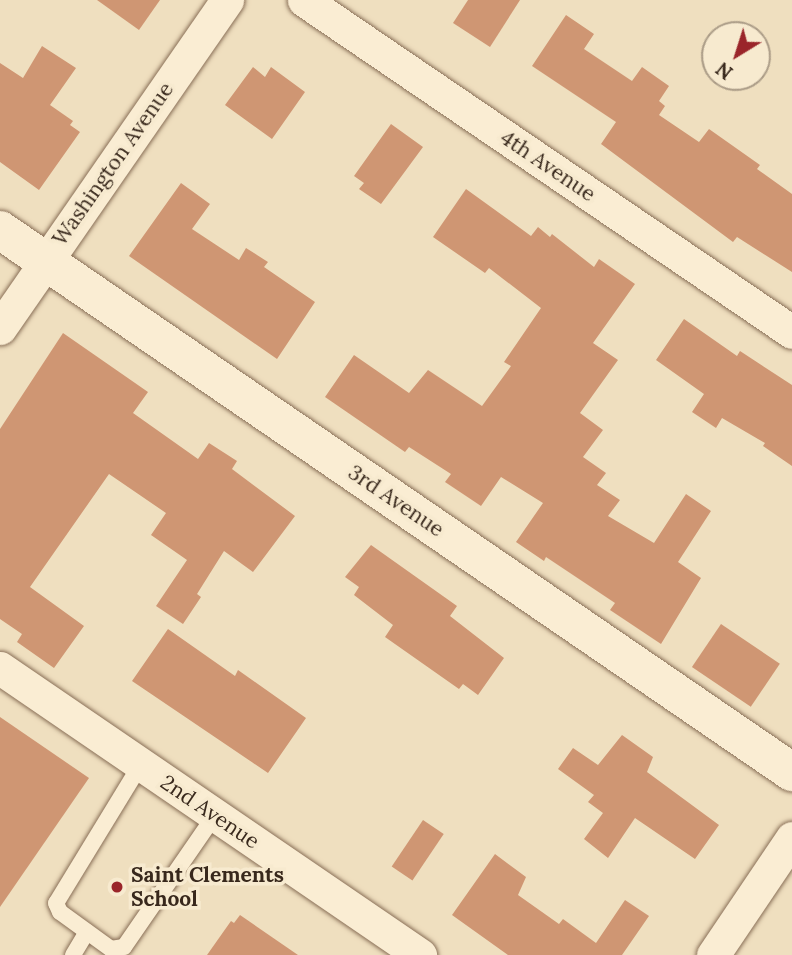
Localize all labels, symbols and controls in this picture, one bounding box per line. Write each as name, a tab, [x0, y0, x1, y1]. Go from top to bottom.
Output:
north arrow	[701, 21, 771, 91]
text: N	[711, 57, 737, 85]
street label: Washington Avenue	[47, 78, 179, 250]
street label: 4th Avenue	[496, 125, 600, 207]
street label: 3rd Avenue	[343, 460, 449, 542]
street label: 2nd Avenue	[156, 770, 264, 854]
place label: Saint Clements School	[131, 862, 284, 912]
marker: Saint Clements School	[109, 879, 125, 895]

